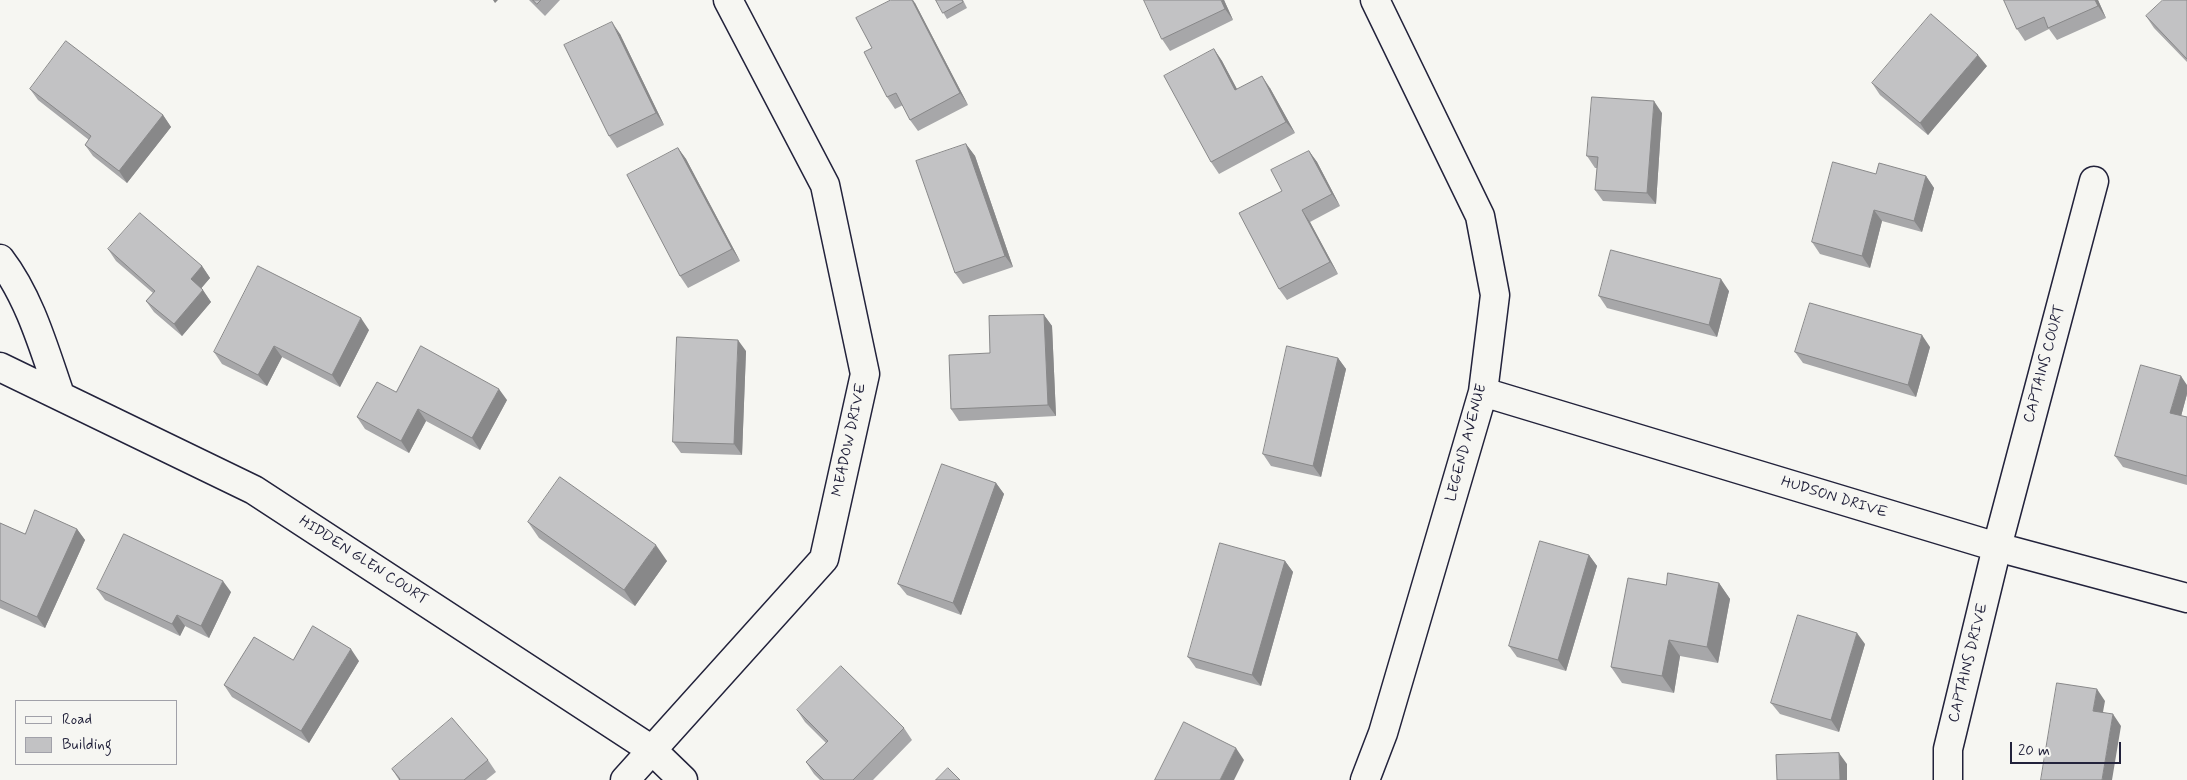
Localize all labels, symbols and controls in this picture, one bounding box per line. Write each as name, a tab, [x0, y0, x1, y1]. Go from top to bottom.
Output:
street label: CAPTAINS COURT	[2021, 303, 2069, 425]
street label: MEADOW DRIVE	[829, 382, 871, 498]
street label: LEGEND AVENUE	[1443, 382, 1491, 504]
street label: HUDSON DRIVE	[1779, 473, 1889, 523]
street label: HIDDEN GLEN COURT	[295, 513, 431, 609]
street label: CAPTAINS DRIVE	[1945, 601, 1993, 725]
legend	[15, 700, 178, 765]
text: Road	[62, 710, 92, 730]
scale bar	[2012, 732, 2123, 764]
text: Building	[62, 735, 112, 755]
text: 20 m	[2018, 741, 2050, 761]

